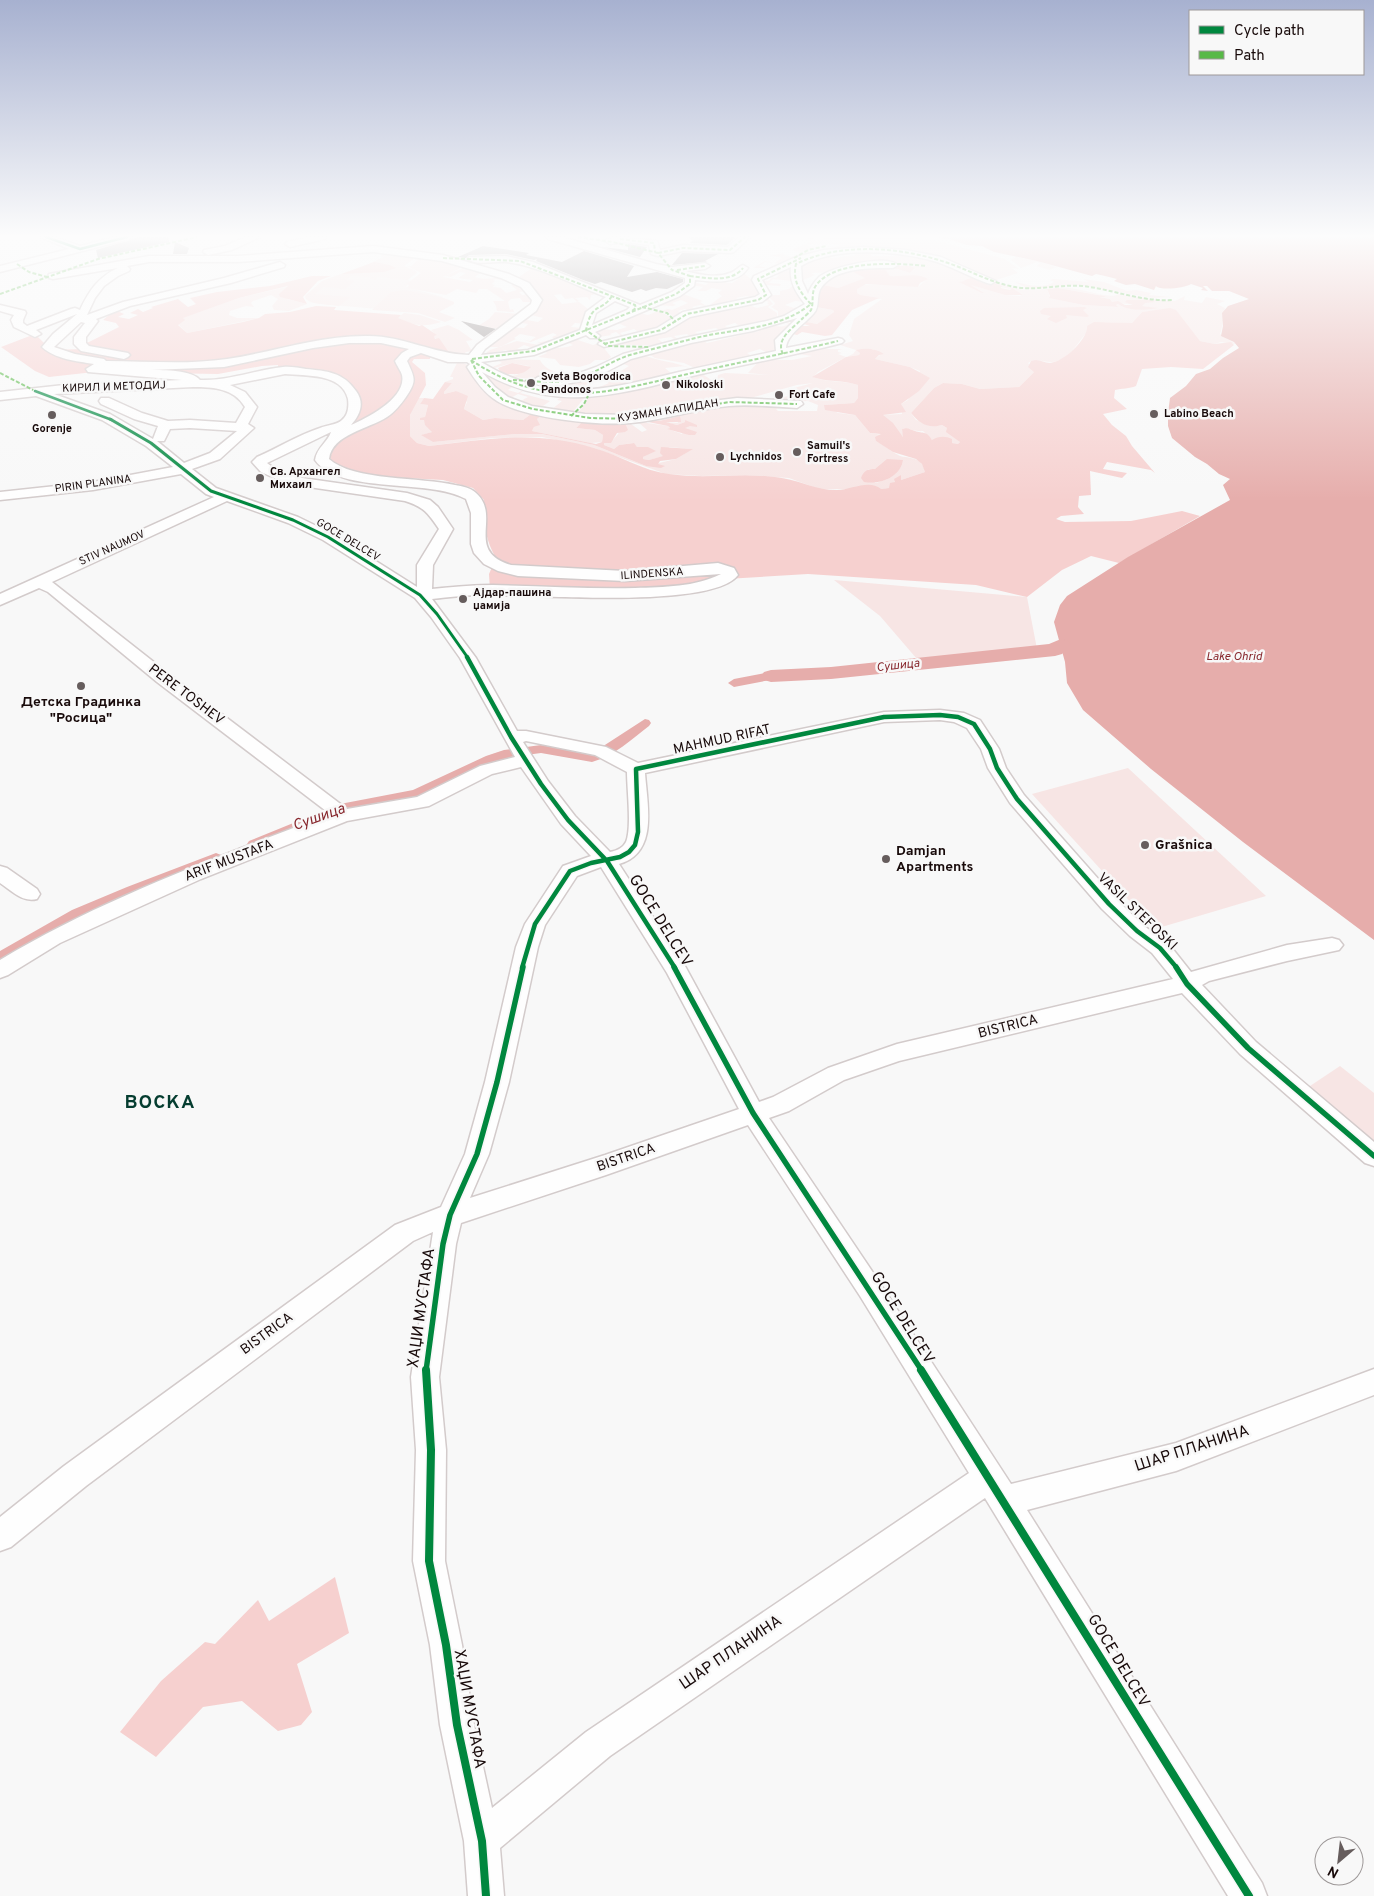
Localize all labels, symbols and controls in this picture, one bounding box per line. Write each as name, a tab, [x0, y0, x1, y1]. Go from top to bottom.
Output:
legend	[1189, 10, 1364, 75]
text: Cycle path	[1234, 22, 1305, 41]
text: Path	[1234, 47, 1265, 66]
place label: Sveta Bogorodica Pandonos	[541, 370, 631, 397]
marker: Sveta Bogorodica Pandonos	[525, 377, 537, 389]
street label: КИРИЛ И МЕТОДИЈ	[62, 378, 166, 396]
place label: Nikoloski	[676, 378, 723, 392]
marker: Nikoloski	[660, 379, 672, 391]
place label: Fort Cafe	[789, 388, 835, 402]
marker: Fort Cafe	[773, 389, 785, 401]
street label: КУЗМАН КАПИДАН	[616, 396, 720, 426]
place label: Labino Beach	[1164, 407, 1234, 421]
marker: Labino Beach	[1148, 408, 1160, 420]
marker: Gorenje	[46, 409, 58, 421]
place label: Gorenje	[32, 422, 72, 436]
place label: Samuil's Fortress	[807, 439, 851, 466]
marker: Samuil's Fortress	[791, 446, 803, 458]
place label: Lychnidos	[730, 450, 782, 464]
marker: Lychnidos	[714, 451, 726, 463]
place label: Св. Архангел Михаил	[270, 465, 341, 492]
street label: PIRIN PLANINA	[54, 472, 132, 496]
marker: Св. Архангел Михаил	[254, 472, 266, 484]
street label: GOCE DELCEV	[313, 515, 383, 565]
street label: STIV NAUMOV	[77, 527, 147, 569]
street label: ILINDENSKA	[620, 565, 684, 583]
place label: Ајдар-пашина џамија	[473, 586, 551, 613]
marker: Ајдар-пашина џамија	[457, 593, 469, 605]
water label: Lake Ohrid	[1206, 649, 1264, 665]
water label: Сушица	[876, 656, 921, 676]
street label: PERE TOSHEV	[145, 661, 227, 729]
marker: Детска Градинка "Росица"	[75, 680, 87, 692]
place label: Детска Градинка "Росица"	[21, 694, 141, 727]
street label: MAHMUD RIFAT	[672, 721, 772, 759]
water label: Сушица	[290, 800, 348, 836]
street label: ARIF MUSTAFA	[182, 836, 276, 886]
place label: Grašnica	[1155, 837, 1212, 854]
marker: Grašnica	[1139, 839, 1151, 851]
place label: Damjan Apartments	[896, 843, 974, 876]
marker: Damjan Apartments	[880, 853, 892, 865]
street label: VASIL STEFOSKI	[1094, 870, 1180, 954]
street label: GOCE DELCEV	[624, 871, 696, 971]
street label: BISTRICA	[976, 1011, 1040, 1043]
district label: ВОСКА	[124, 1091, 196, 1115]
street label: BISTRICA	[594, 1140, 658, 1176]
street label: ХАЏИ МУСТАФА	[404, 1247, 440, 1369]
street label: GOCE DELCEV	[866, 1268, 938, 1368]
street label: BISTRICA	[237, 1309, 297, 1359]
street label: ШАР ПЛАНИНА	[1132, 1421, 1252, 1477]
street label: ШАР ПЛАНИНА	[676, 1611, 786, 1695]
street label: GOCE DELCEV	[1082, 1611, 1154, 1711]
street label: ХАЏИ МУСТАФА	[449, 1648, 489, 1770]
north arrow	[1314, 1836, 1364, 1886]
text: N	[1325, 1861, 1342, 1881]

